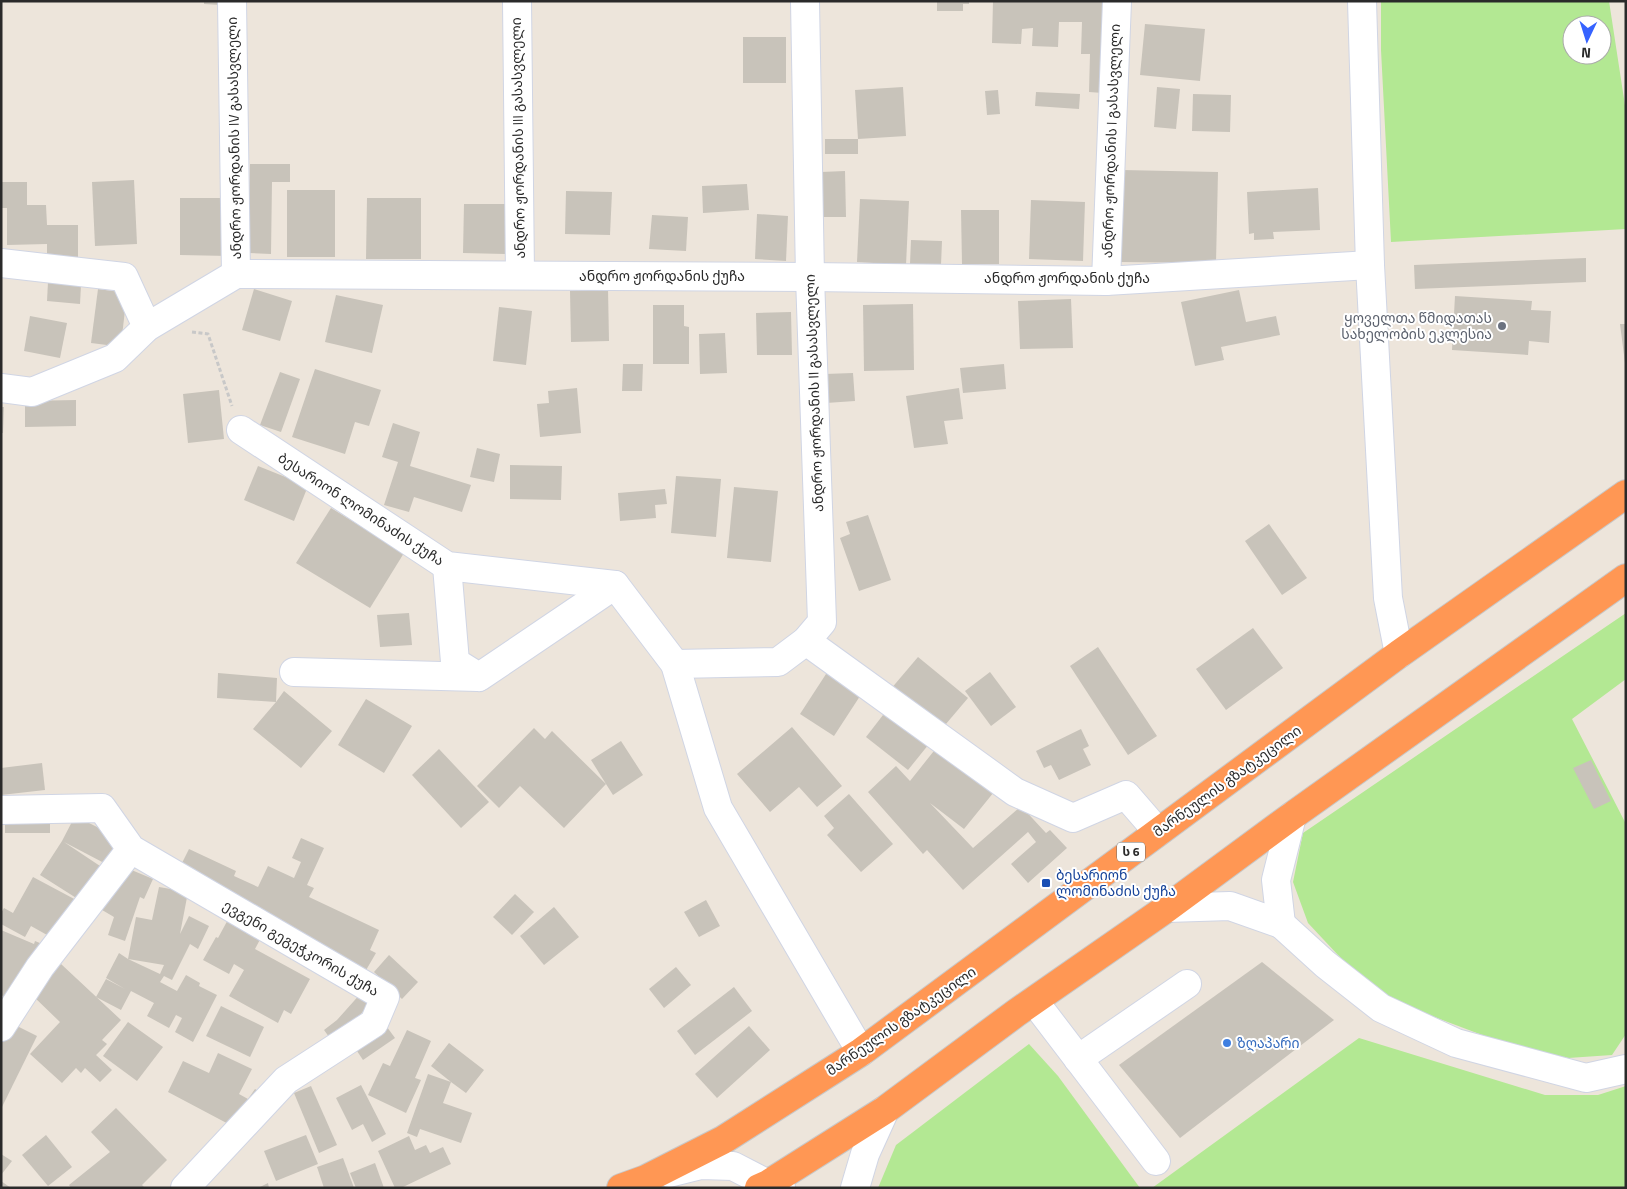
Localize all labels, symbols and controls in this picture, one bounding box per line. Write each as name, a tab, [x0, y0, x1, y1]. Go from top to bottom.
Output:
north arrow	[1562, 15, 1612, 65]
street label: ანდრო ჟორდანის IV გასასვლელი	[221, 17, 246, 260]
street label: ანდრო ჟორდანის III გასასვლელი	[505, 17, 530, 259]
street label: ანდრო ჟორდანის I გასასვლელი	[1096, 23, 1125, 259]
text: N	[1580, 43, 1592, 64]
street label: ანდრო ჟორდანის ქუჩა	[579, 265, 745, 286]
street label: ანდრო ჟორდანის ქუჩა	[984, 267, 1150, 288]
street label: ანდრო ჟორდანის II გასასვლელი	[799, 274, 828, 512]
place label: ყოველთა წმიდათას სახელობის ეკლესია	[1341, 307, 1492, 344]
marker: ყოველთა წმიდათას სახელობის ეკლესია	[1496, 320, 1508, 332]
street label: ბესარიონ ლომინაძის ქუჩა	[274, 447, 449, 570]
street label: მარნეულის გზატკეცილი	[1148, 720, 1305, 842]
road number: ს 6	[1117, 842, 1145, 862]
place label: ბესარიონ ლომინაძის ქუჩა	[1056, 864, 1176, 901]
marker: ბესარიონ ლომინაძის ქუჩა	[1040, 877, 1052, 889]
street label: ევგენი გეგეჭკორის ქუჩა	[219, 894, 383, 1001]
street label: მარნეულის გზატკეცილი	[821, 961, 980, 1080]
place label: ზღაპარი	[1237, 1032, 1300, 1053]
marker: ზღაპარი	[1221, 1037, 1233, 1049]

